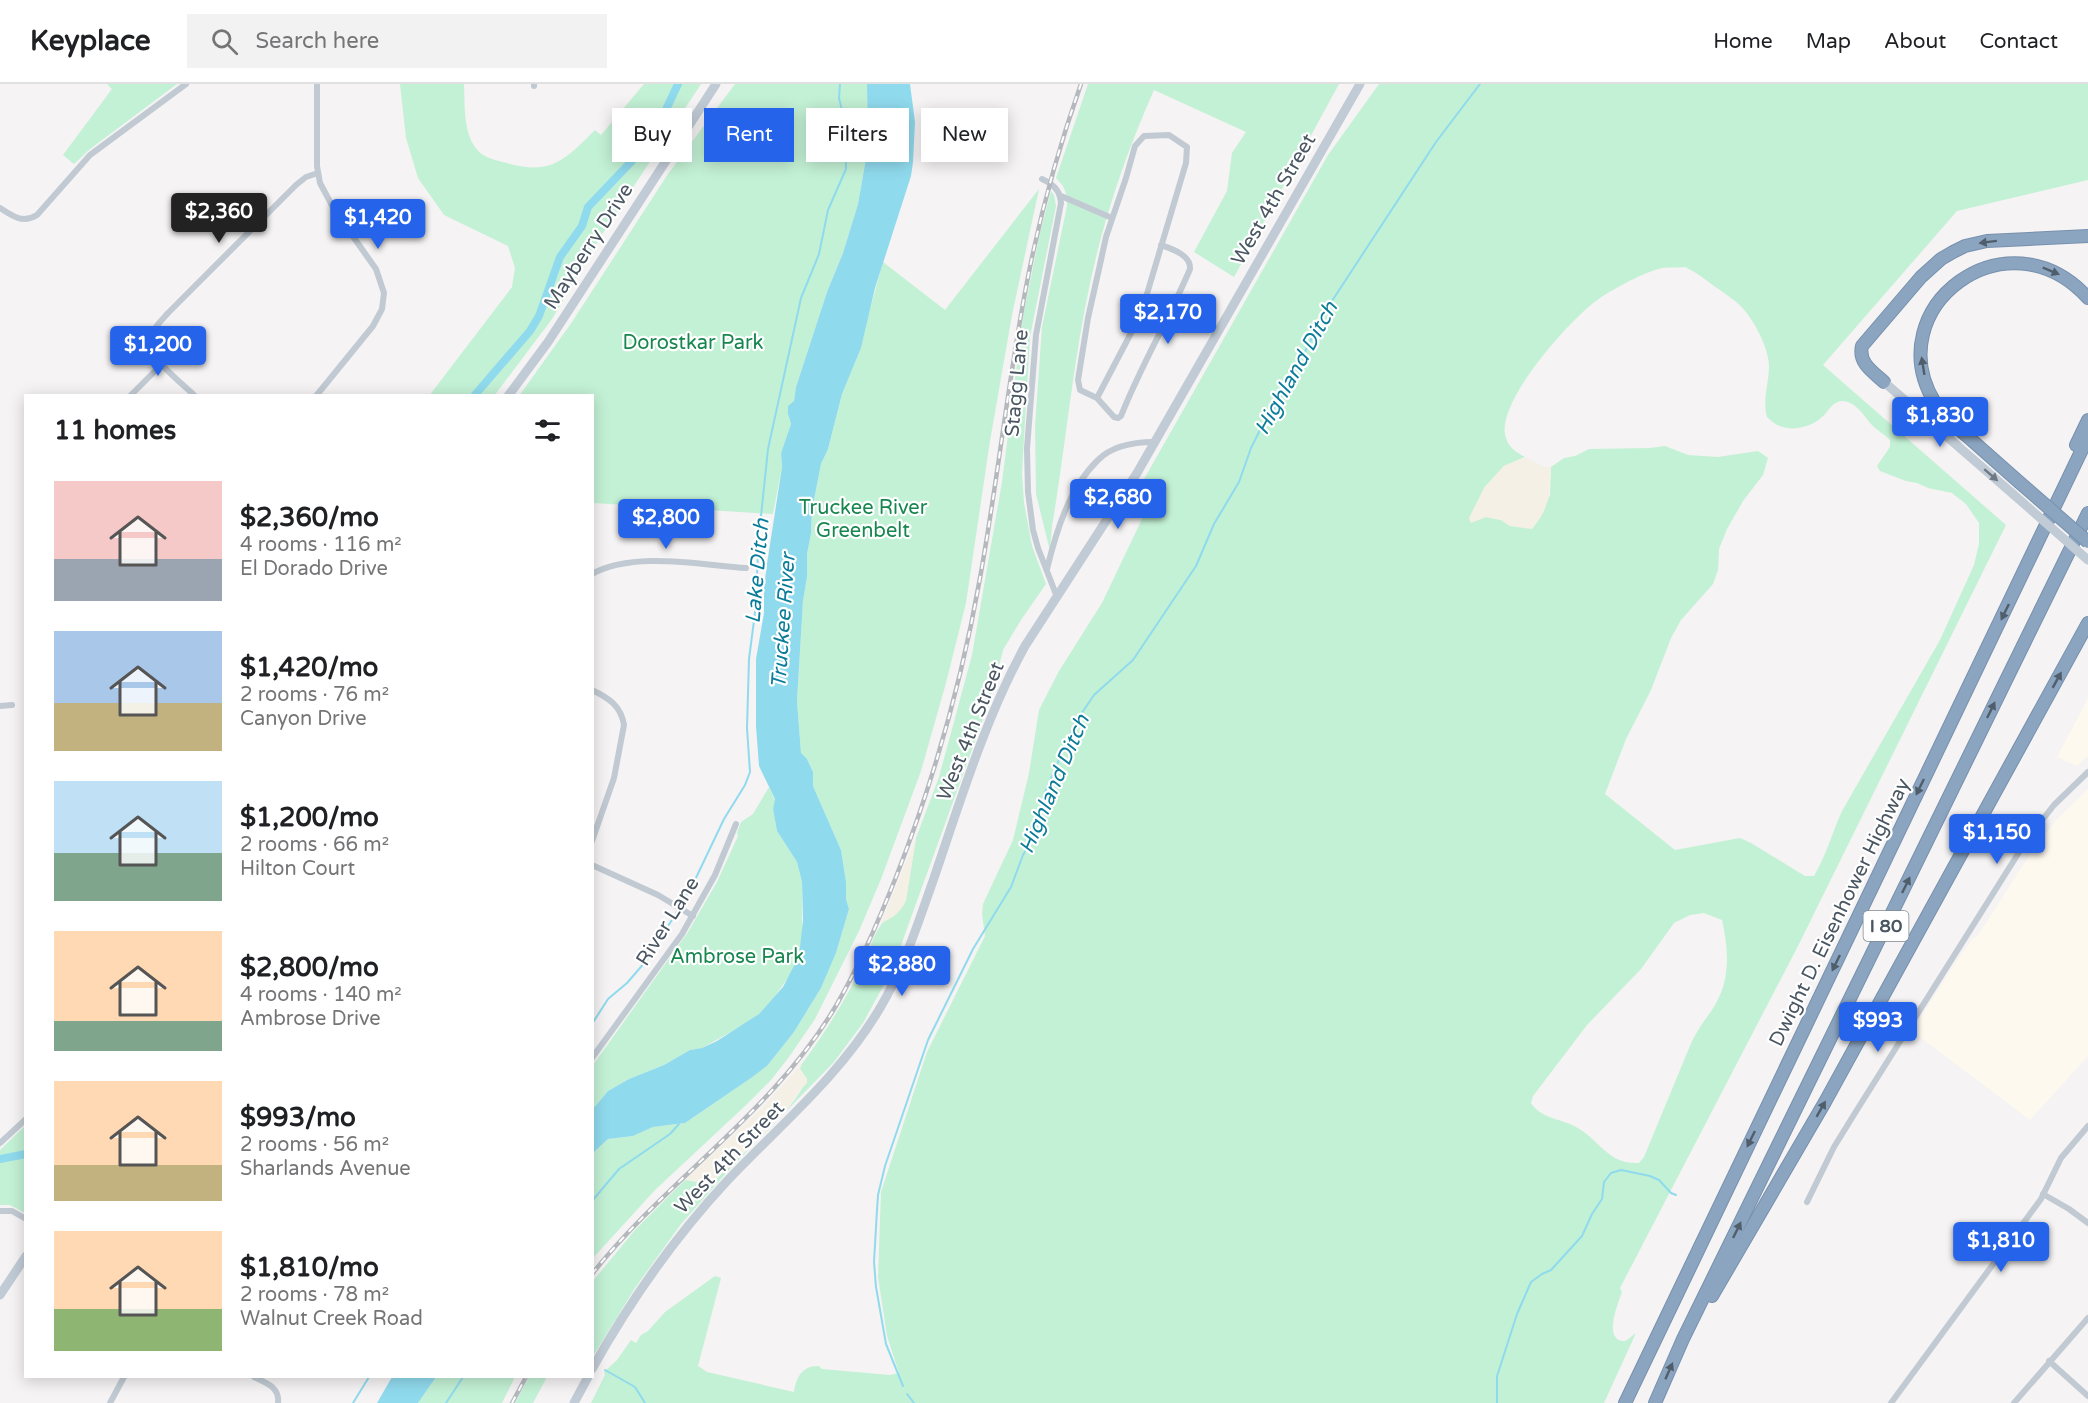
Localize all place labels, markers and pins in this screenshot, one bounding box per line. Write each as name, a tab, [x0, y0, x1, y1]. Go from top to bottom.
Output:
pin: $2,360	[170, 193, 268, 244]
pin: $1,420	[329, 199, 427, 250]
pin: $2,170	[1119, 294, 1217, 345]
pin: $1,200	[109, 326, 207, 377]
pin: $1,830	[1891, 397, 1989, 448]
pin: $2,680	[1069, 479, 1167, 530]
pin: $2,800	[617, 499, 715, 550]
pin: $1,150	[1948, 814, 2046, 865]
pin: $2,880	[853, 946, 951, 997]
pin: $993	[1842, 1002, 1914, 1053]
pin: $1,810	[1952, 1222, 2050, 1273]

